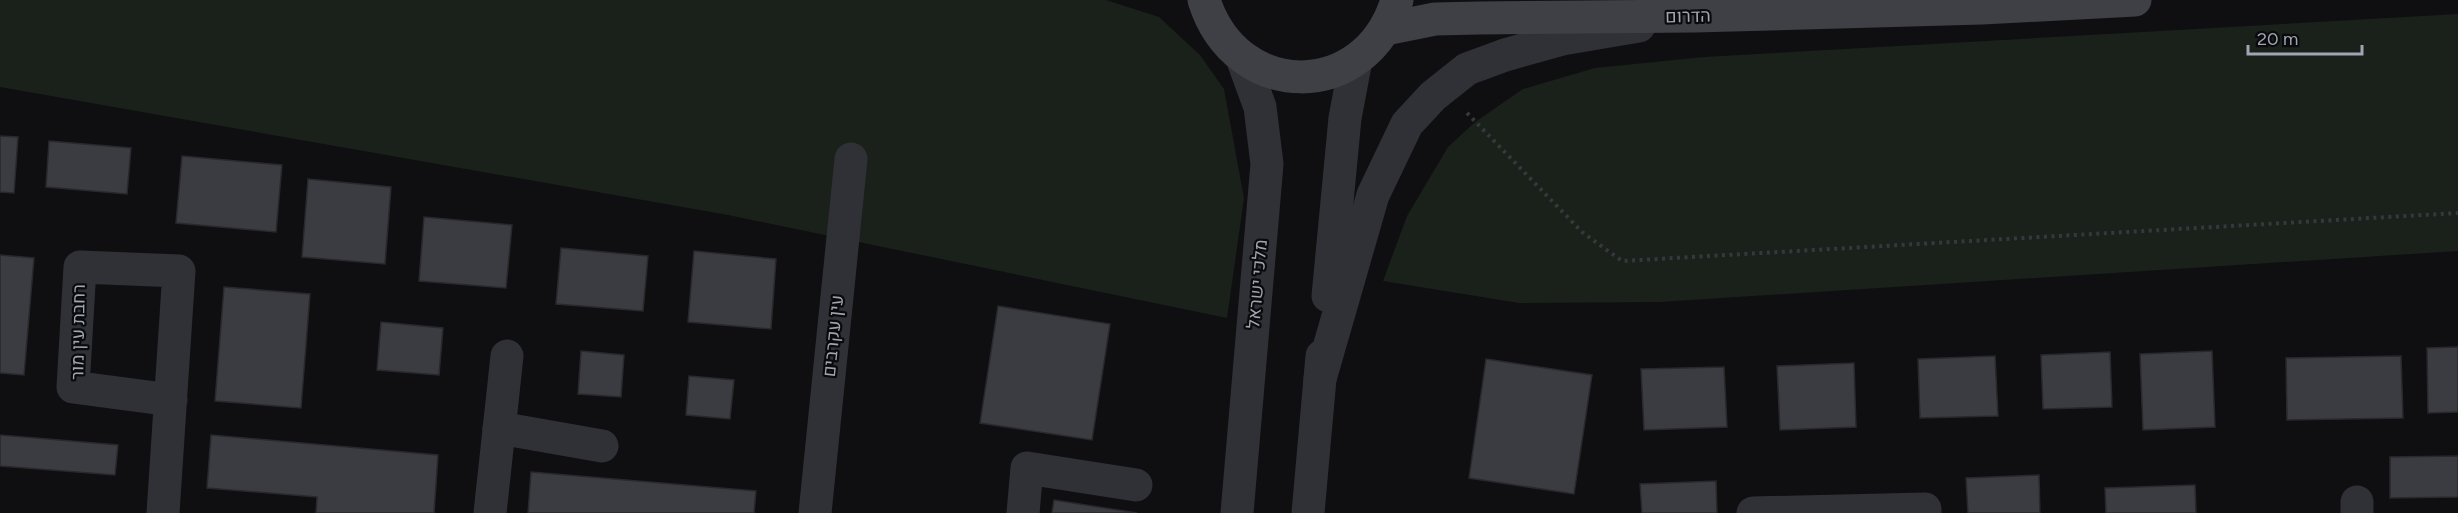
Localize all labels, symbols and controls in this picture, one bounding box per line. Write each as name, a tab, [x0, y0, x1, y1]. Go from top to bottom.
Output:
street label: הדרום	[1665, 5, 1711, 27]
scale bar	[2248, 18, 2362, 56]
text: 20 m	[2257, 28, 2298, 50]
street label: מלכי ישראל	[1242, 238, 1272, 330]
street label: רחבת עין מור	[66, 284, 90, 380]
street label: עין עקרבים	[818, 294, 848, 378]

